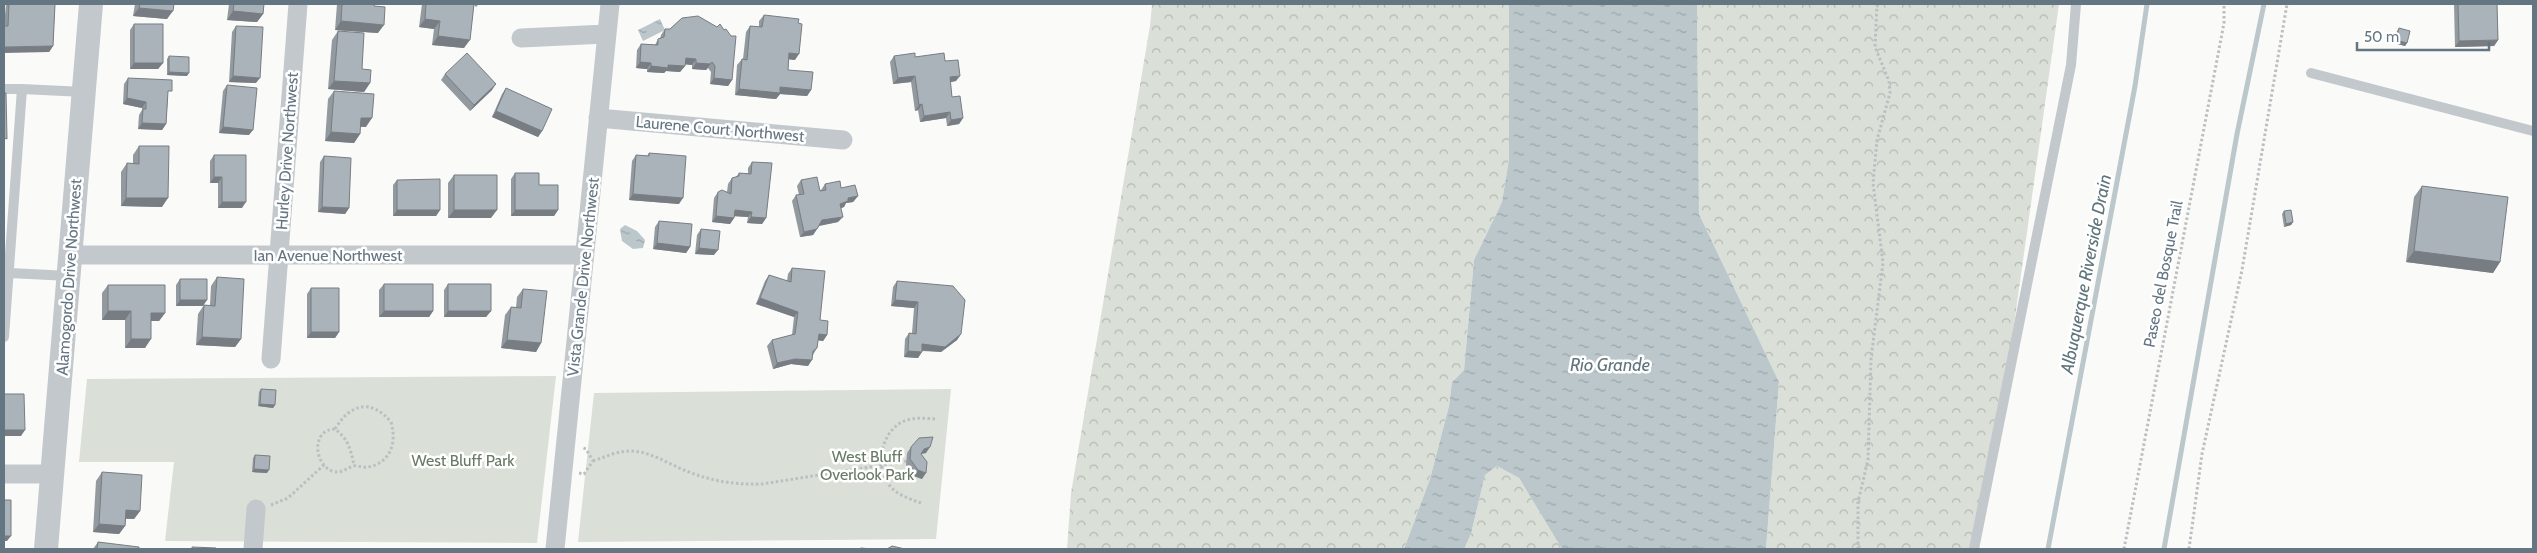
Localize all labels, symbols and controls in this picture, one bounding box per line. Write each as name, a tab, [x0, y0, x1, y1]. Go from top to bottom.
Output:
scale bar	[2357, 20, 2490, 52]
text: 50 m	[2364, 28, 2399, 46]
street label: Hurley Drive Northwest	[272, 71, 302, 231]
street label: Laurene Court Northwest	[635, 112, 806, 146]
water label: Albuquerque Riverside Drain	[2056, 173, 2116, 376]
street label: Vista Grande Drive Northwest	[563, 176, 603, 377]
street label: Alamogordo Drive Northwest	[53, 177, 85, 376]
street label: Paseo del Bosque Trail	[2139, 199, 2187, 349]
street label: Ian Avenue Northwest	[253, 246, 403, 265]
water label: Rio Grande	[1570, 354, 1650, 376]
park label: West Bluff Overlook Park	[820, 447, 915, 484]
park label: West Bluff Park	[412, 451, 515, 470]

